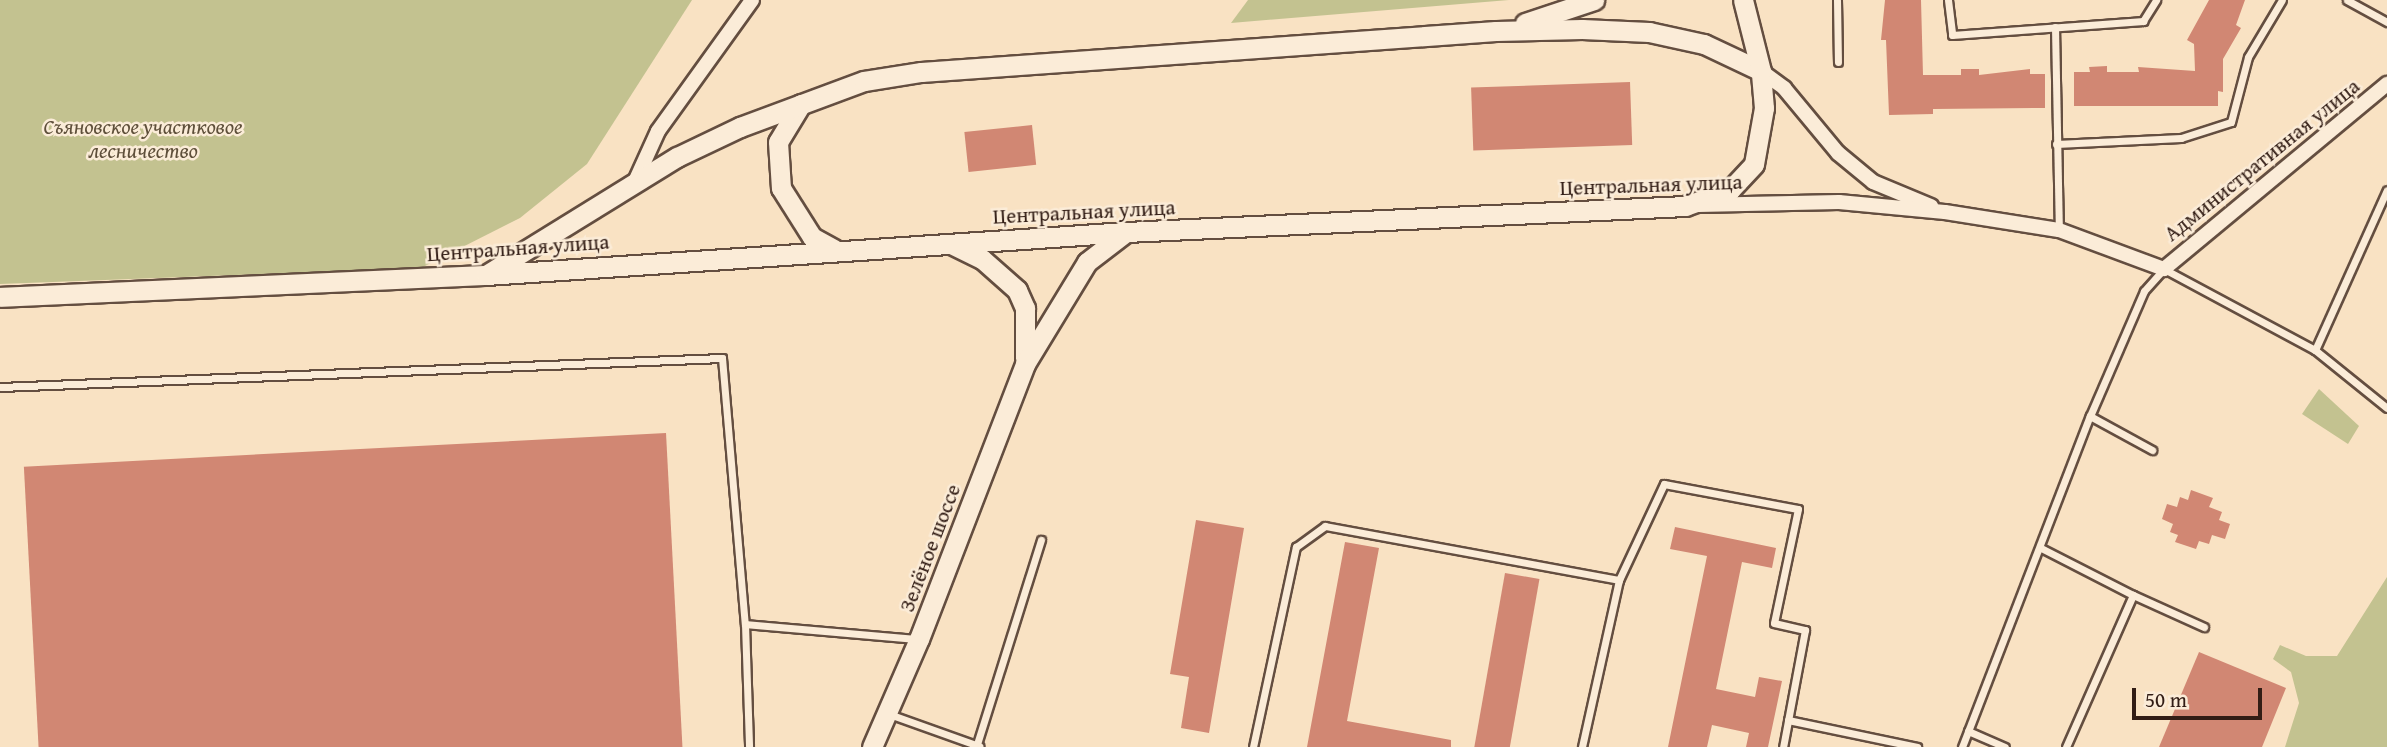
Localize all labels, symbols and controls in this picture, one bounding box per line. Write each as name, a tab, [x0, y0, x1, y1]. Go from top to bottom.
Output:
street label: Административная улица	[2159, 73, 2365, 247]
park label: Съяновское участковое лесничество	[44, 114, 242, 164]
street label: Центральная улица	[1559, 169, 1743, 201]
street label: Центральная улица	[992, 195, 1176, 229]
street label: Центральная улица	[426, 229, 610, 267]
street label: Зелёное шоссе	[894, 481, 966, 615]
scale bar	[2135, 674, 2264, 718]
text: 50 m	[2145, 684, 2187, 715]

